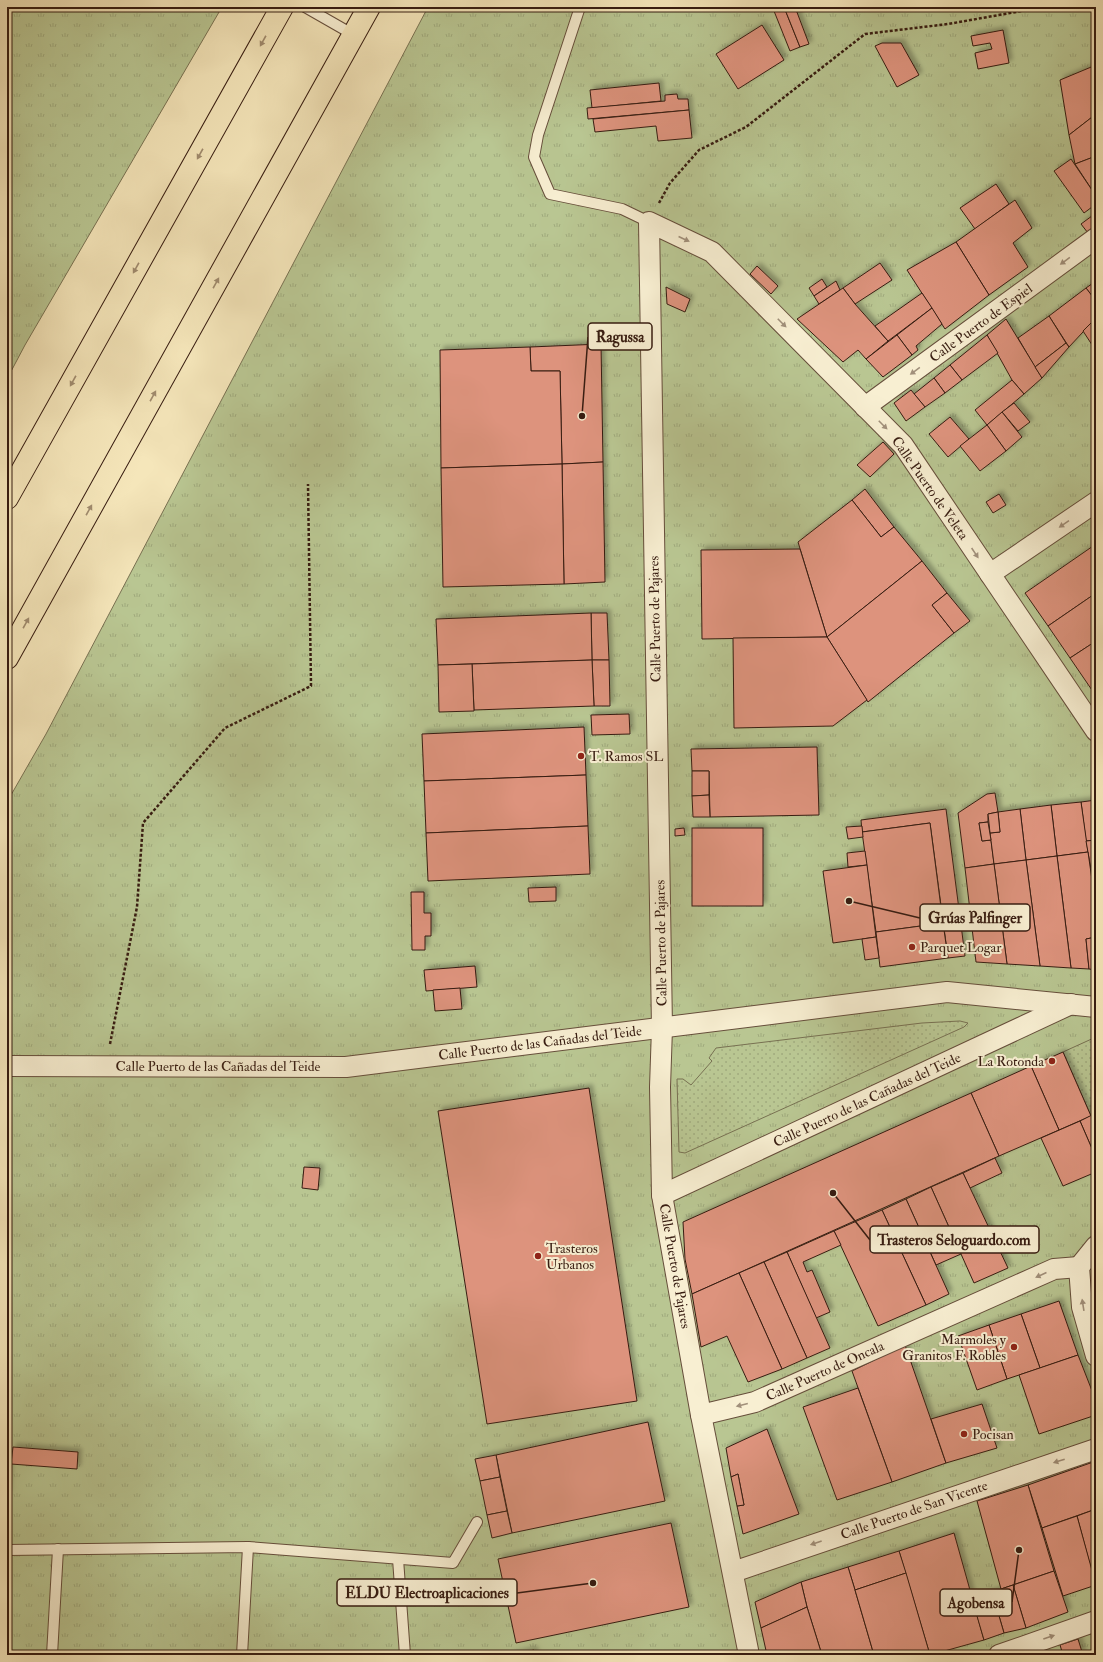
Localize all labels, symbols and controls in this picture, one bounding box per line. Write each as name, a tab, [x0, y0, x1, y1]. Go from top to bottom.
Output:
one-way arrow	[260, 35, 267, 47]
one-way arrow	[196, 149, 203, 160]
one-way arrow	[679, 236, 690, 242]
one-way arrow	[1059, 257, 1070, 265]
one-way arrow	[133, 262, 140, 274]
one-way arrow	[212, 277, 219, 289]
street label: Calle Puerto de Espiel	[926, 280, 1037, 367]
one-way arrow	[777, 318, 787, 328]
callout: Ragussa	[588, 323, 652, 350]
text: Ragussa	[596, 328, 645, 348]
one-way arrow	[909, 367, 920, 375]
one-way arrow	[69, 375, 76, 387]
one-way arrow	[149, 390, 156, 402]
one-way arrow	[878, 420, 888, 430]
street label: Calle Puerto de Veleta	[888, 433, 972, 543]
one-way arrow	[86, 504, 93, 516]
one-way arrow	[1059, 520, 1069, 528]
one-way arrow	[972, 547, 979, 559]
street label: Calle Puerto de Pajares	[645, 555, 665, 682]
one-way arrow	[23, 618, 29, 629]
place label: T. Ramos SL	[589, 748, 663, 765]
marker: T. Ramos SL	[576, 751, 586, 761]
street label: Calle Puerto de Pajares	[651, 879, 671, 1006]
callout: Grúas Palfinger	[920, 904, 1030, 931]
text: Grúas Palfinger	[928, 909, 1022, 929]
place label: Parquet Logar	[920, 939, 1002, 956]
marker: Parquet Logar	[907, 942, 917, 952]
street label: Calle Puerto de las Cañadas del Teide	[437, 1022, 643, 1064]
street label: Calle Puerto de las Cañadas del Teide	[771, 1049, 964, 1151]
place label: La Rotonda	[977, 1053, 1044, 1070]
marker: La Rotonda	[1047, 1056, 1057, 1066]
street label: Calle Puerto de las Cañadas del Teide	[116, 1058, 321, 1075]
street label: Calle Puerto de Pajares	[656, 1202, 694, 1330]
callout: Trasteros Seloguardo.com	[870, 1226, 1039, 1253]
text: Trasteros Seloguardo.com	[876, 1231, 1031, 1251]
place label: Trasteros Urbanos	[546, 1240, 598, 1273]
marker: Trasteros Urbanos	[533, 1251, 543, 1261]
one-way arrow	[1035, 1271, 1047, 1278]
one-way arrow	[1080, 1299, 1086, 1311]
place label: Marmoles y Granitos F. Robles	[902, 1331, 1007, 1364]
street label: Calle Puerto de Oncala	[763, 1337, 887, 1405]
marker: Marmoles y Granitos F. Robles	[1009, 1342, 1019, 1352]
one-way arrow	[736, 1402, 748, 1408]
place label: Pocisan	[972, 1426, 1014, 1443]
marker: Pocisan	[959, 1429, 969, 1439]
one-way arrow	[1053, 1458, 1065, 1464]
street label: Calle Puerto de San Vicente	[838, 1477, 990, 1543]
one-way arrow	[810, 1540, 822, 1546]
callout: ELDU Electroaplicaciones	[337, 1579, 517, 1606]
text: ELDU Electroaplicaciones	[345, 1584, 509, 1604]
callout: Agobensa	[940, 1589, 1012, 1616]
text: Agobensa	[947, 1594, 1005, 1614]
one-way arrow	[1043, 1634, 1055, 1640]

